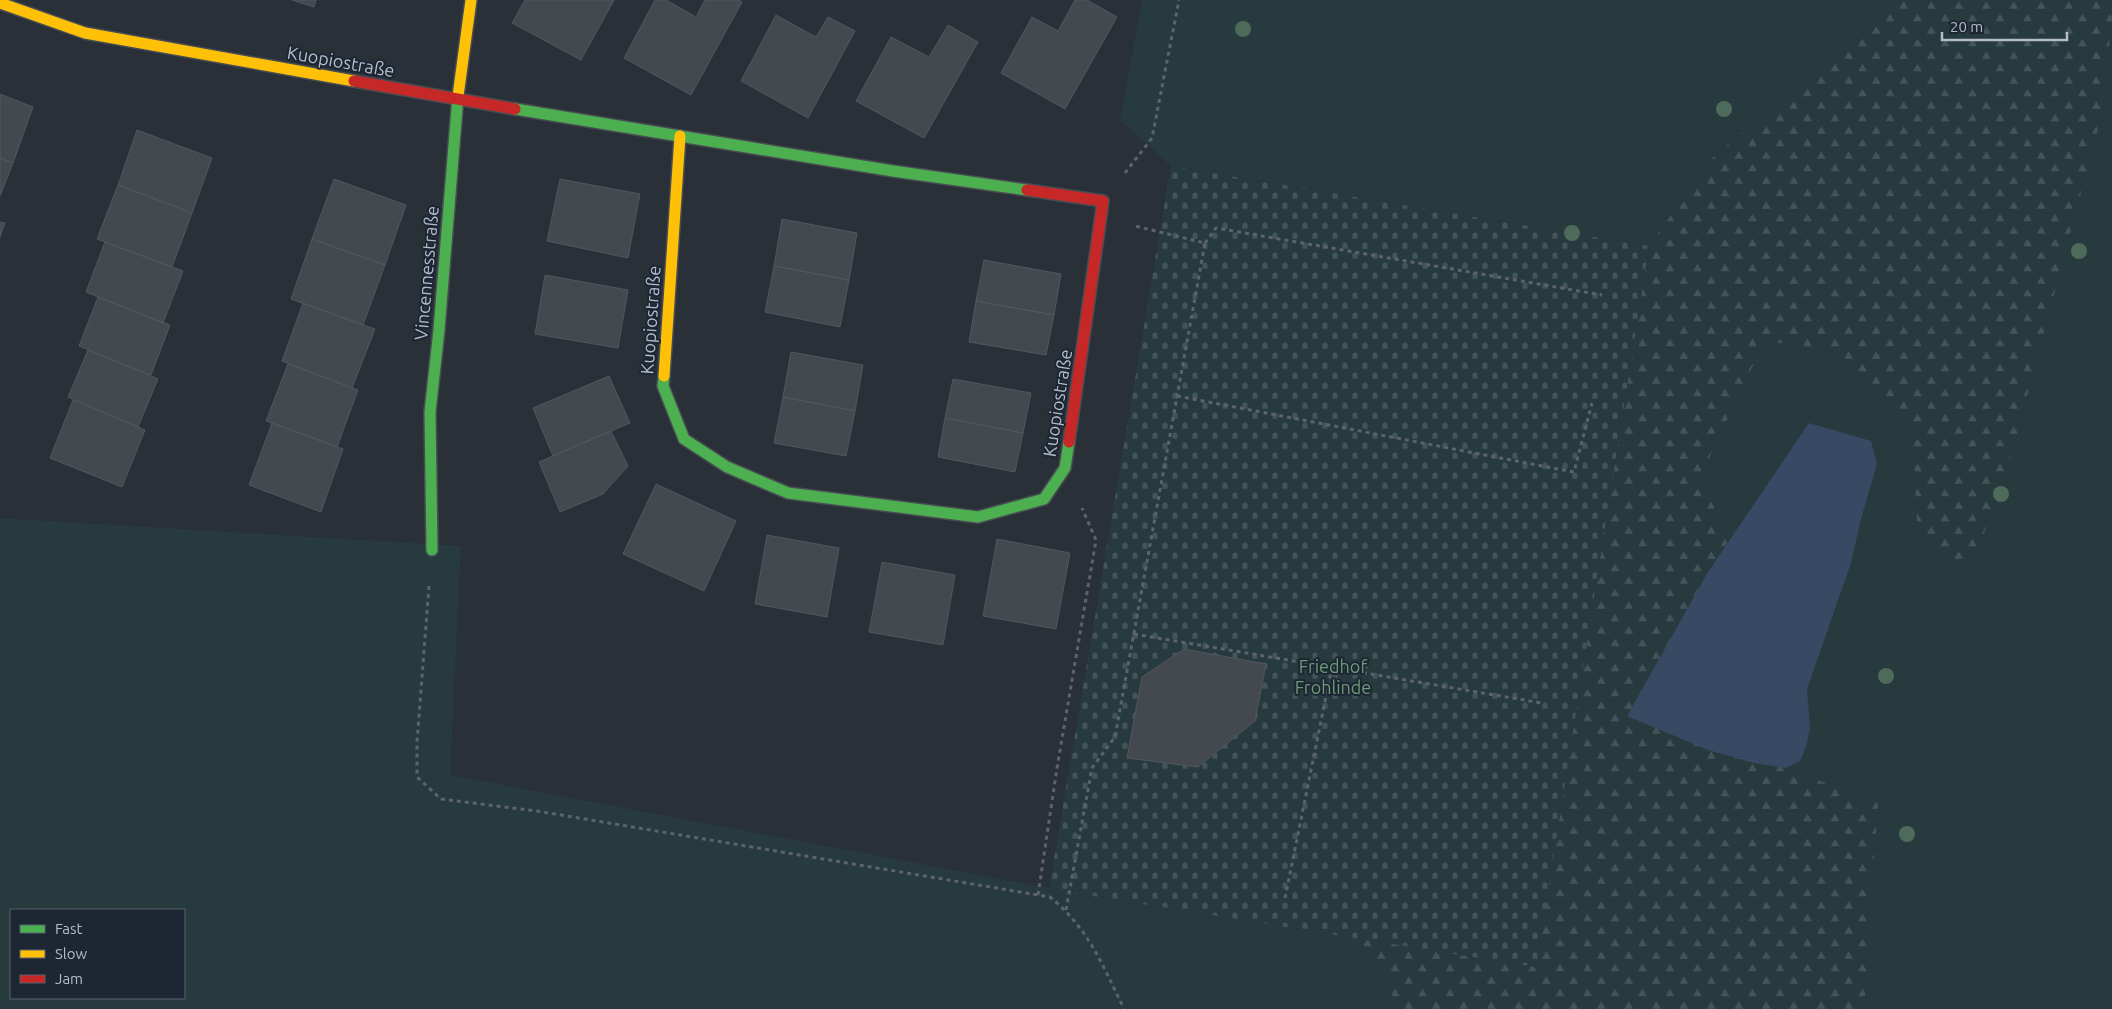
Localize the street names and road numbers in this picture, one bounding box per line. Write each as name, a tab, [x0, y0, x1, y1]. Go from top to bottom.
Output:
street label: Kuopiostraße	[286, 42, 396, 80]
street label: Vincennesstraße	[410, 205, 442, 341]
street label: Kuopiostraße	[636, 265, 664, 375]
street label: Kuopiostraße	[1039, 348, 1075, 458]

